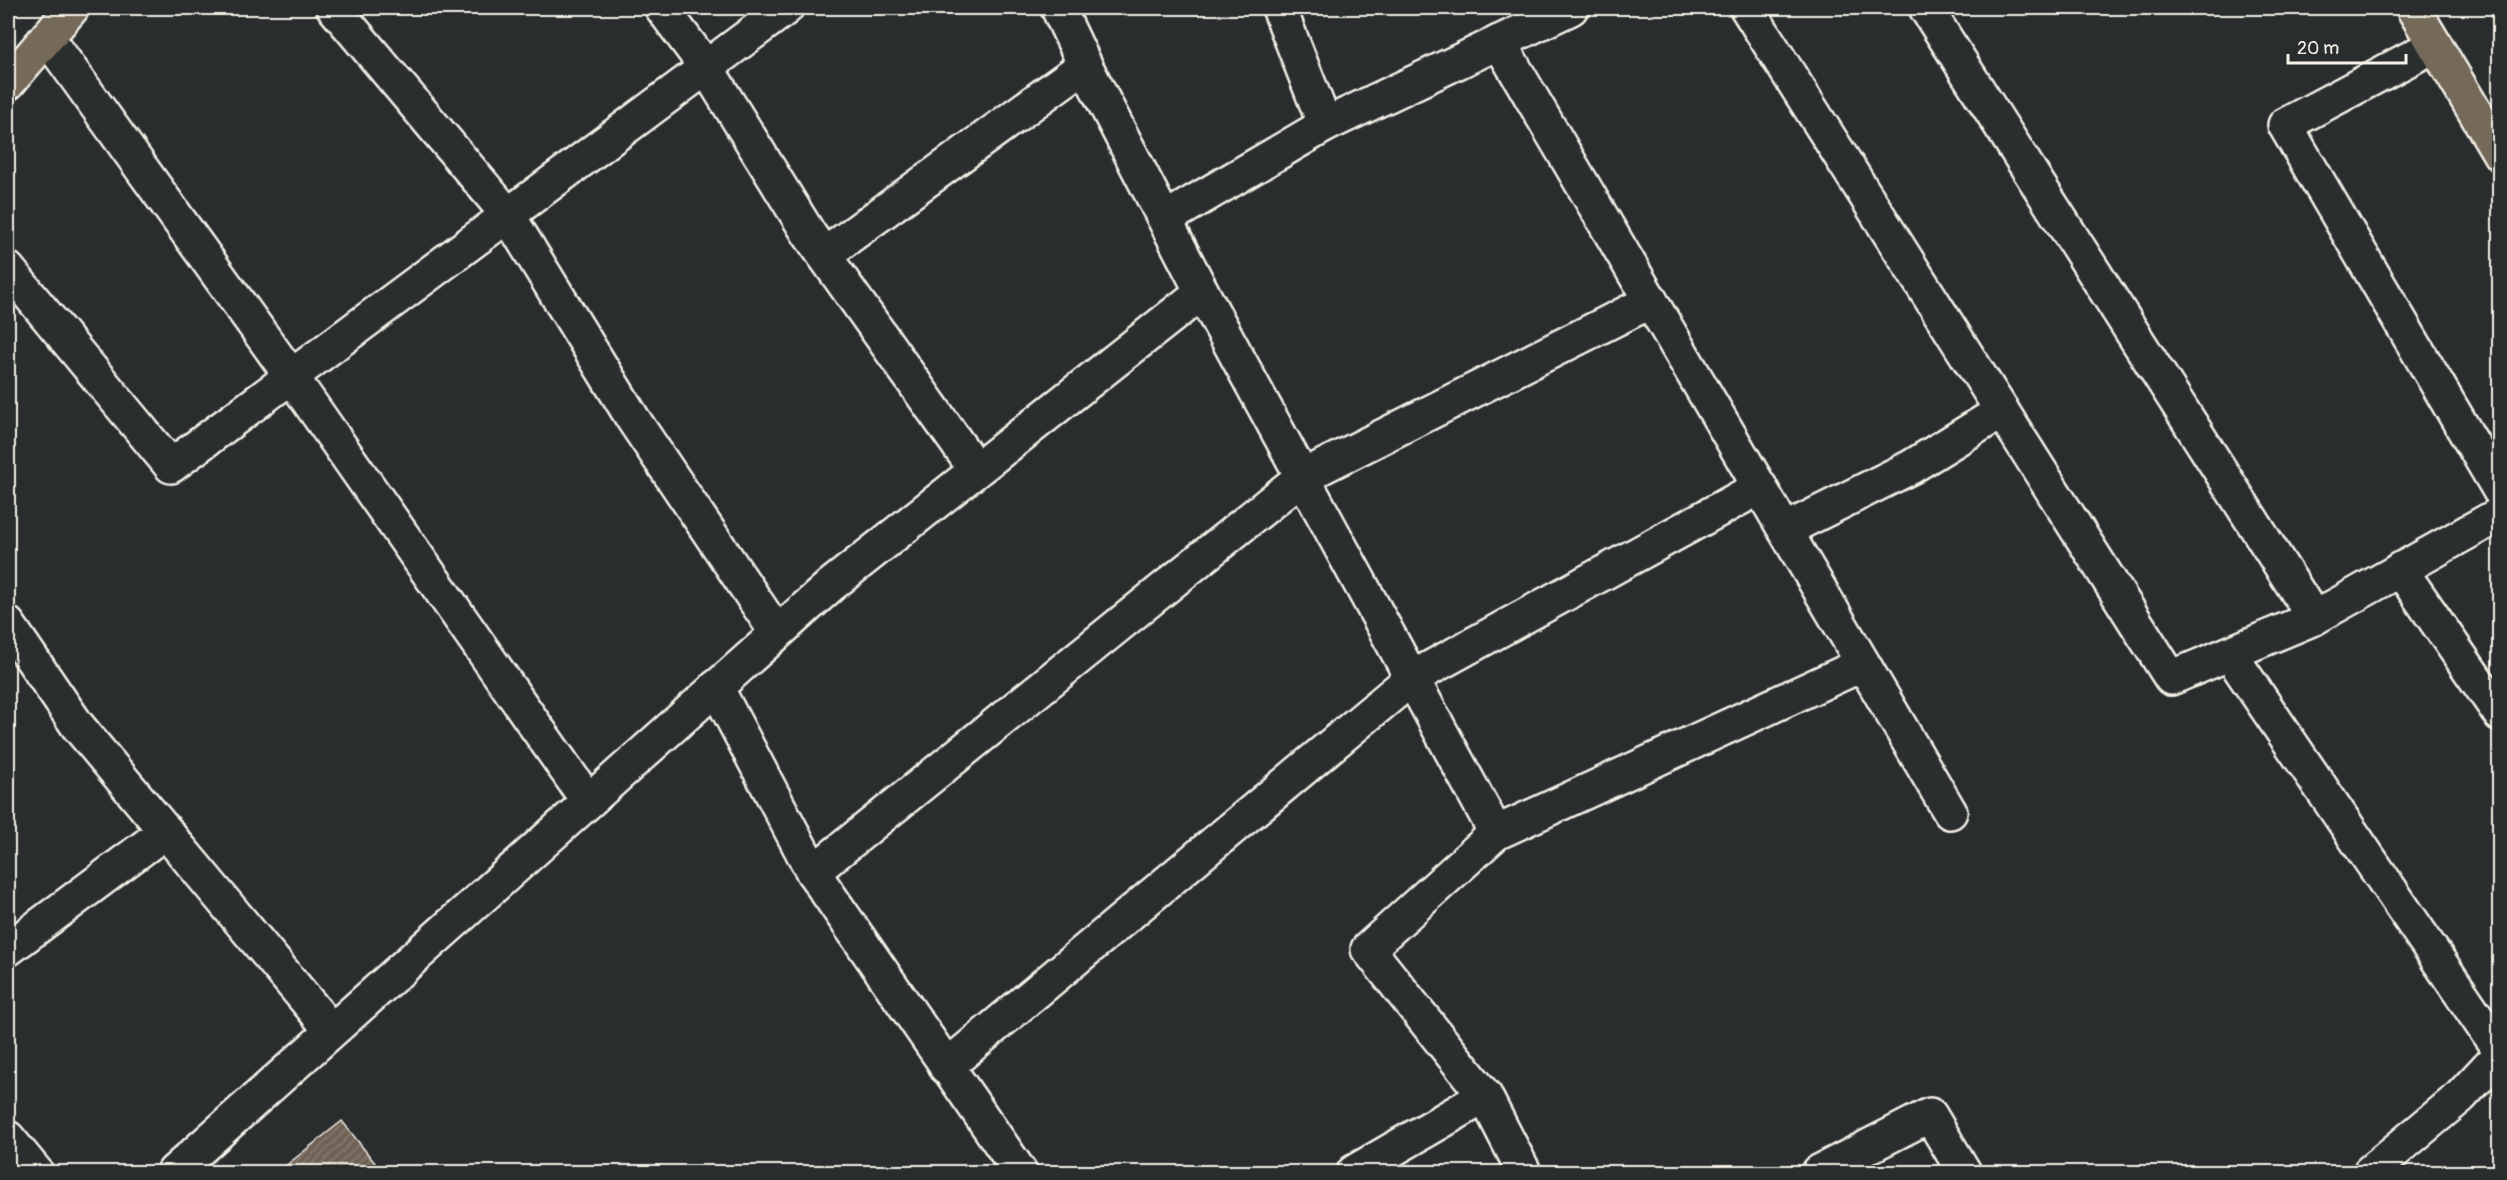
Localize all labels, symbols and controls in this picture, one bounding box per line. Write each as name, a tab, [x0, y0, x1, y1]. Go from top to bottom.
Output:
scale bar	[2288, 27, 2406, 65]
text: 20 m	[2297, 37, 2339, 60]

